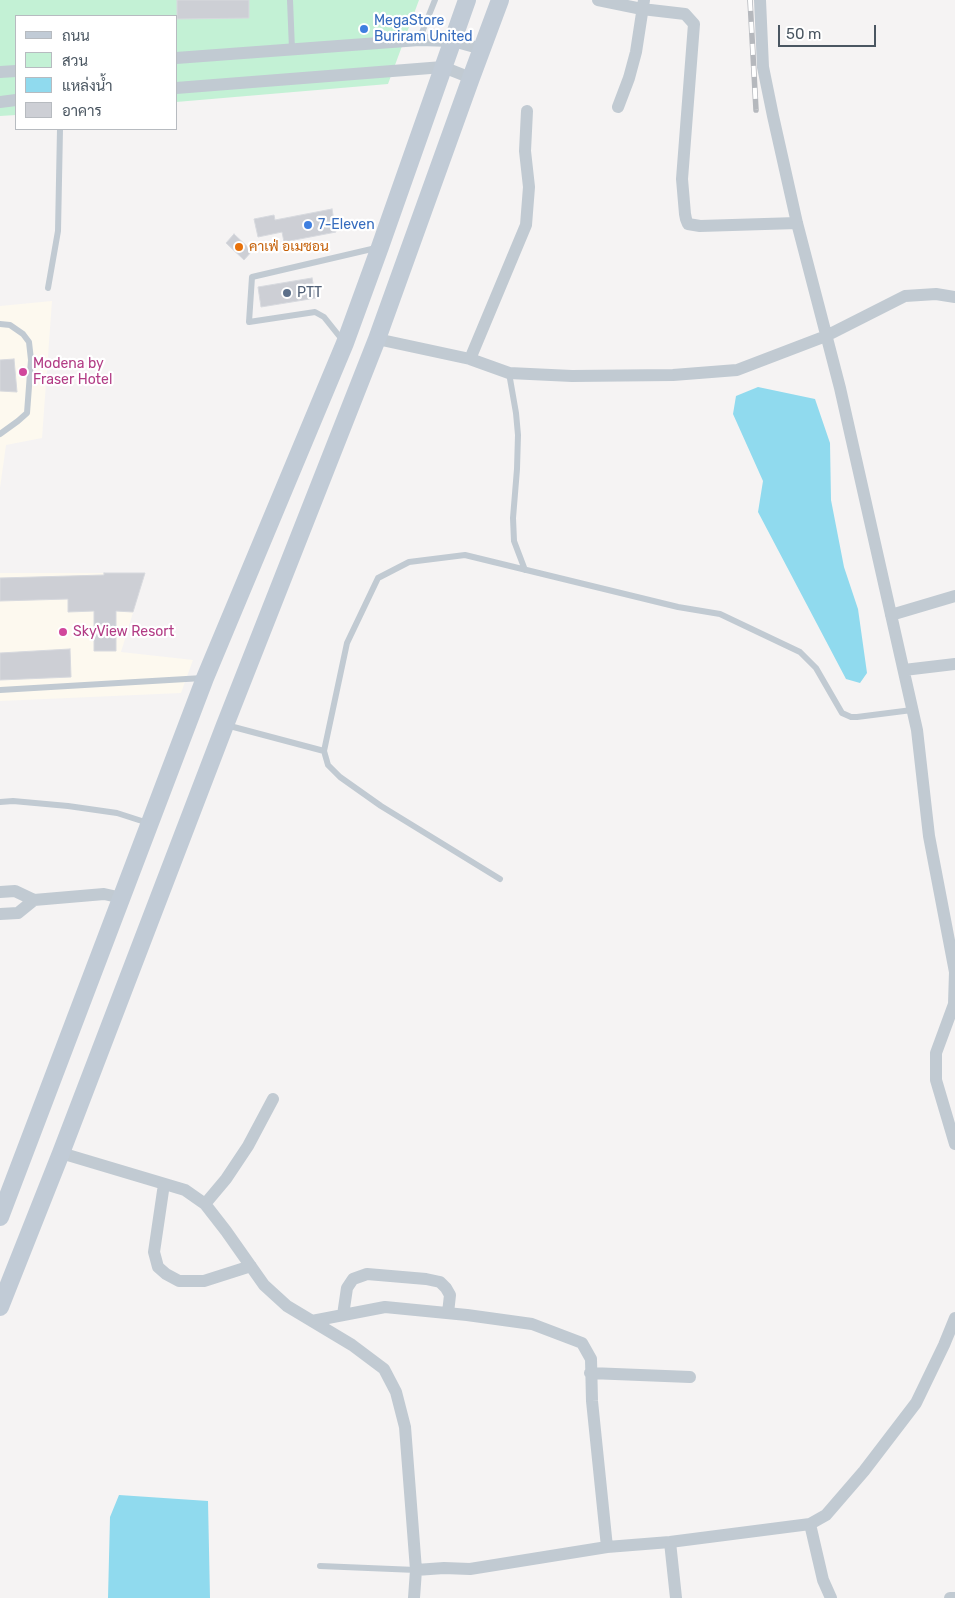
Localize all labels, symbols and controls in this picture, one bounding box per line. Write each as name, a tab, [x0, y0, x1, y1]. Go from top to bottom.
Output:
place label: MegaStore Buriram United	[374, 13, 473, 46]
legend	[15, 15, 178, 130]
scale bar	[780, 15, 878, 47]
marker: MegaStore Buriram United	[358, 23, 370, 35]
text: 50 m	[786, 25, 821, 43]
text: ถนน	[62, 27, 90, 45]
text: สวน	[62, 52, 88, 70]
text: แหล่งน้ำ	[62, 77, 113, 95]
text: อาคาร	[62, 102, 102, 120]
place label: 7-Eleven	[318, 217, 375, 233]
marker: 7-Eleven	[302, 219, 314, 231]
place label: คาเฟ่ อเมซอน	[249, 239, 329, 255]
marker: คาเฟ่ อเมซอน	[233, 241, 245, 253]
place label: PTT	[297, 285, 322, 301]
marker: PTT	[281, 287, 293, 299]
place label: Modena by Fraser Hotel	[33, 356, 112, 388]
marker: Modena by Fraser Hotel	[17, 366, 29, 378]
place label: SkyView Resort	[73, 624, 174, 640]
marker: SkyView Resort	[57, 626, 69, 638]

